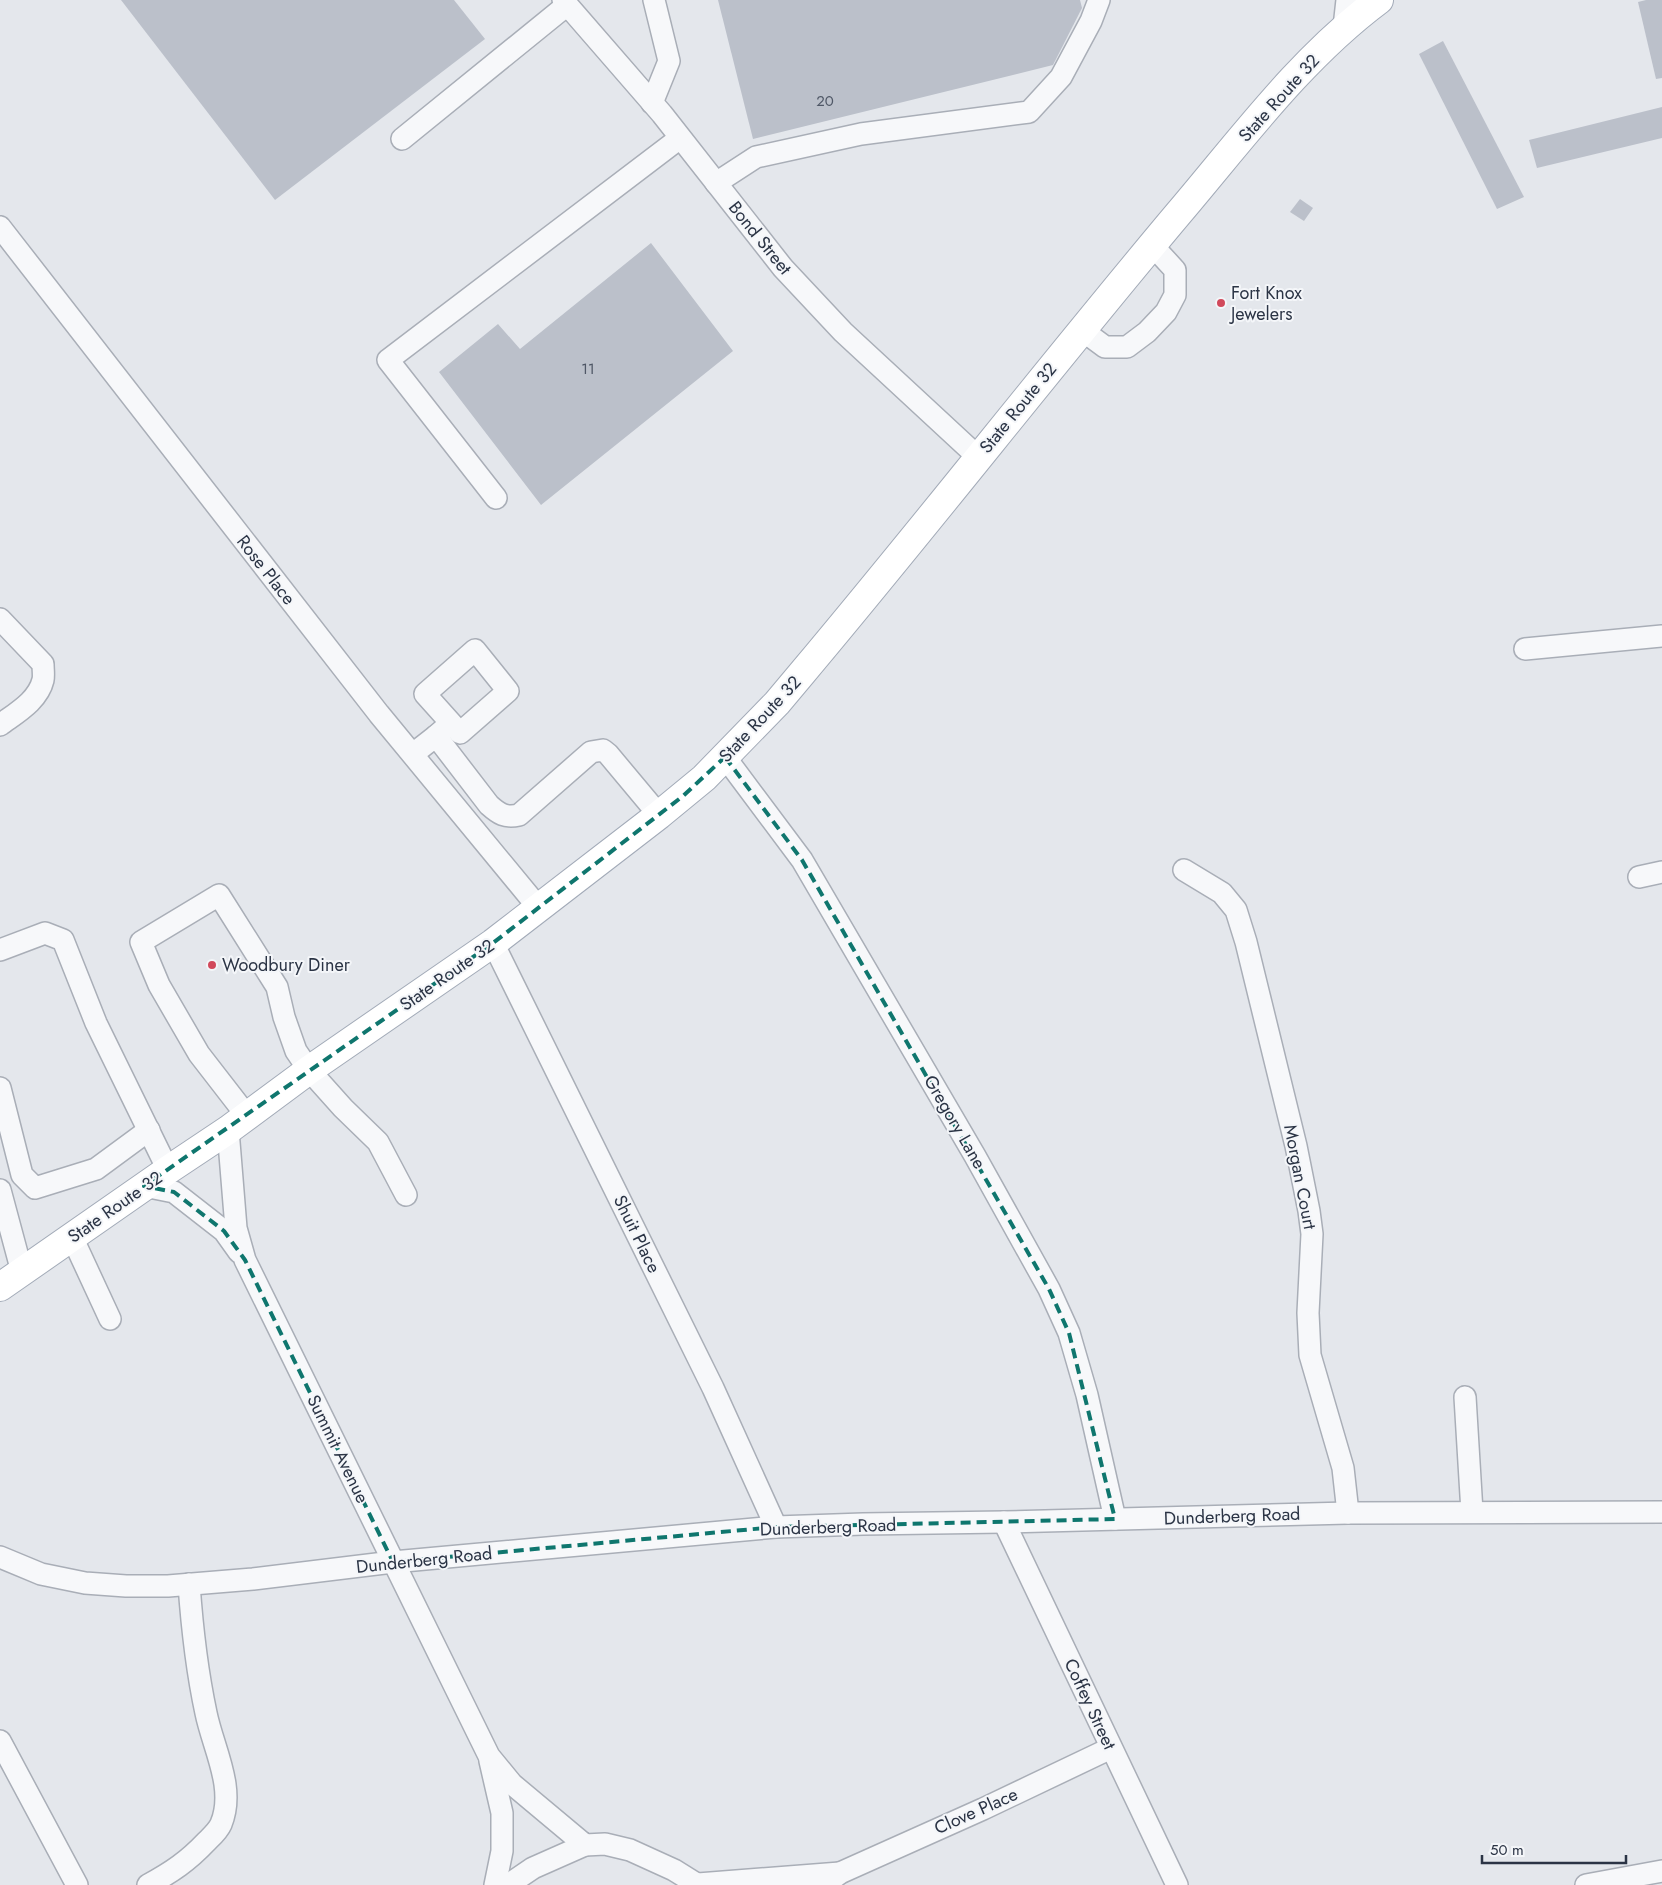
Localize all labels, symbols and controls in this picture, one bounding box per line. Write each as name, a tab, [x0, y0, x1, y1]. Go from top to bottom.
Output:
street label: State Route 32	[1232, 48, 1326, 148]
house number: 20	[816, 90, 834, 112]
street label: Bond Street	[722, 196, 798, 281]
place label: Fort Knox Jewelers	[1229, 280, 1302, 327]
marker: Fort Knox Jewelers	[1215, 297, 1227, 309]
street label: State Route 32	[973, 357, 1063, 459]
house number: 11	[581, 358, 595, 380]
street label: Rose Place	[230, 530, 302, 610]
street label: State Route 32	[713, 670, 807, 768]
street label: State Route 32	[394, 933, 500, 1017]
place label: Woodbury Diner	[222, 952, 351, 978]
marker: Woodbury Diner	[206, 959, 218, 971]
street label: Gregory Lane	[918, 1070, 992, 1174]
street label: Morgan Court	[1277, 1122, 1323, 1232]
street label: State Route 32	[62, 1165, 168, 1249]
street label: Shuit Place	[607, 1191, 667, 1277]
street label: Summit Avenue	[300, 1390, 376, 1508]
street label: Dunderberg Road	[1163, 1501, 1301, 1531]
street label: Dunderberg Road	[759, 1512, 897, 1542]
street label: Dunderberg Road	[355, 1540, 493, 1580]
street label: Coffey Street	[1058, 1654, 1123, 1754]
street label: Clove Place	[930, 1781, 1022, 1841]
scale bar	[1482, 1832, 1626, 1864]
text: 50 m	[1490, 1839, 1524, 1861]

